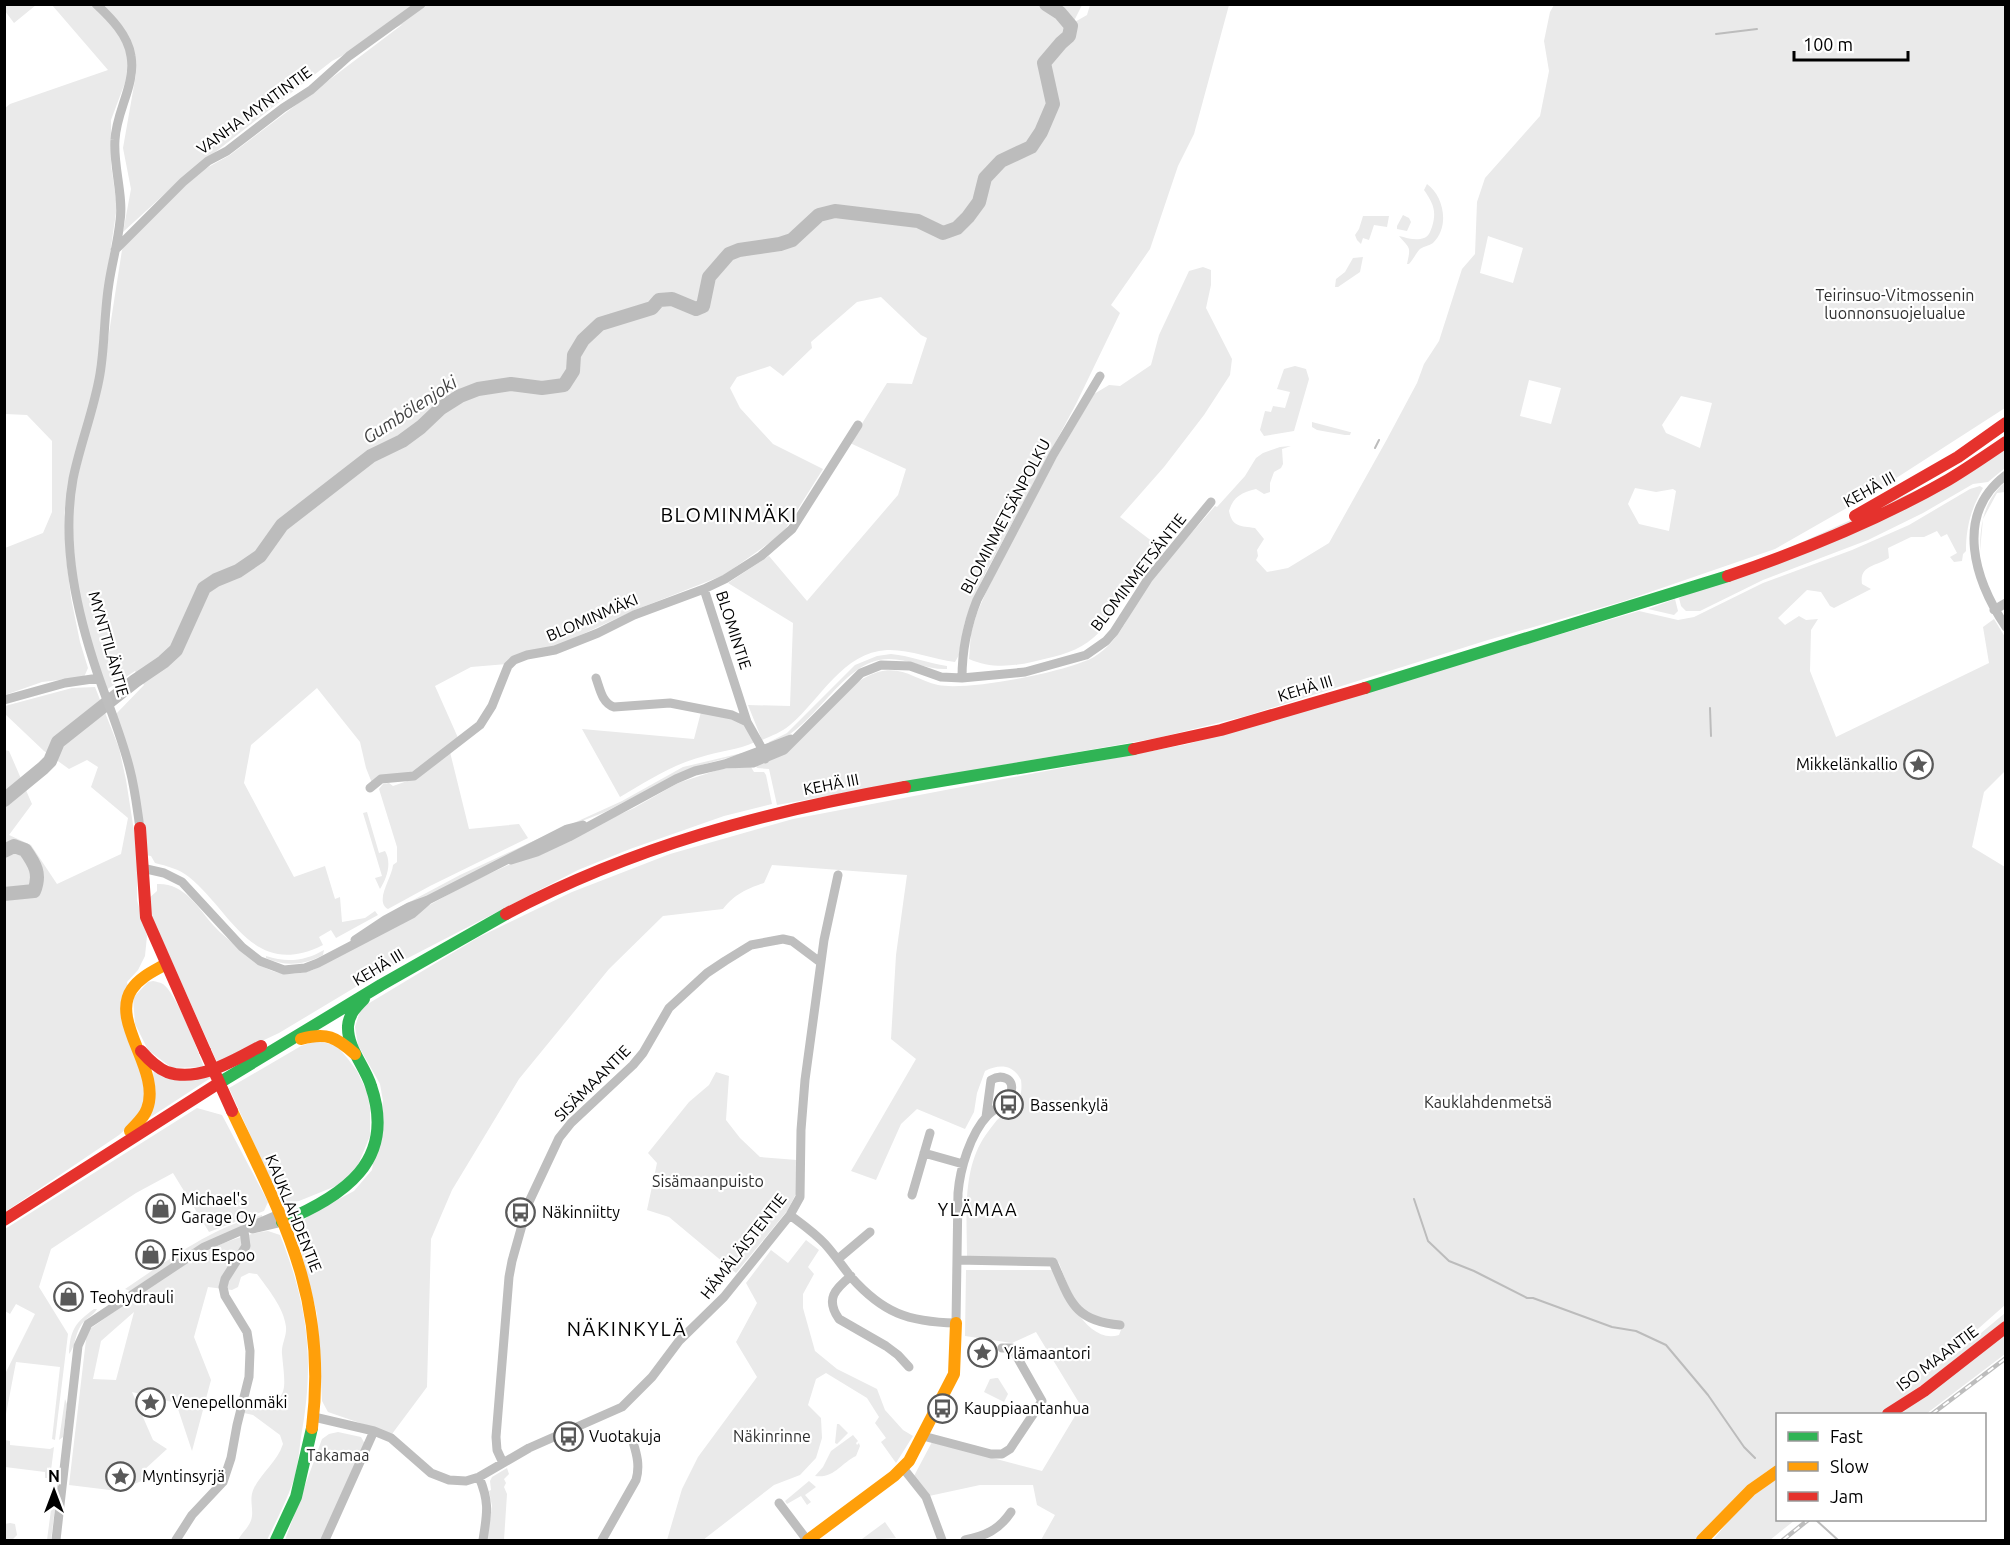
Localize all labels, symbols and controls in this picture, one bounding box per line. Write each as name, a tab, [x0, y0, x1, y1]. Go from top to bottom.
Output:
scale bar	[1794, 24, 1908, 62]
text: 100 m	[1803, 34, 1853, 54]
street label: VANHA MYNTINTIE	[193, 62, 315, 158]
park label: Teirinsuo-Vitmossenin luonnonsuojelualue	[1816, 286, 1974, 322]
water label: Gumbölenjoki	[359, 371, 461, 447]
street label: BLOMINMETSÄNPOLKU	[957, 436, 1053, 596]
street label: KEHÄ III	[1840, 467, 1898, 511]
district label: BLOMINMÄKI	[660, 503, 798, 526]
street label: BLOMINMETSÄNTIE	[1087, 510, 1189, 634]
street label: BLOMINTIE	[713, 588, 755, 672]
street label: MYNTTILÄNTIE	[85, 589, 133, 699]
street label: BLOMINMÄKI	[543, 590, 641, 644]
street label: KEHÄ III	[1275, 671, 1335, 705]
place icon: Mikkelänkallio	[1903, 748, 1935, 780]
place label: Mikkelänkallio	[1796, 755, 1898, 773]
street label: KEHÄ III	[802, 770, 860, 798]
street label: KEHÄ III	[349, 945, 407, 989]
street label: SISÄMAANTIE	[550, 1041, 634, 1125]
bus stop icon: Bassenkylä	[993, 1089, 1025, 1121]
park label: Kauklahdenmetsä	[1424, 1093, 1552, 1111]
place label: Bassenkylä	[1030, 1096, 1109, 1114]
street label: KAUKLAHDENTIE	[262, 1152, 326, 1274]
park label: Sisämaanpuisto	[652, 1172, 764, 1190]
place label: Michael's Garage Oy	[181, 1190, 256, 1226]
street label: HÄMÄLÄISTENTIE	[696, 1190, 790, 1302]
shop icon: Michael's Garage Oy	[144, 1192, 176, 1224]
bus stop icon: Näkinniitty	[505, 1196, 537, 1228]
district label: YLÄMAA	[938, 1199, 1018, 1219]
place label: Näkinniitty	[542, 1203, 620, 1221]
shop icon: Fixus Espoo	[134, 1239, 166, 1271]
place label: Fixus Espoo	[171, 1246, 255, 1264]
shop icon: Teohydrauli	[53, 1281, 85, 1313]
place label: Teohydrauli	[90, 1288, 174, 1306]
district label: NÄKINKYLÄ	[567, 1317, 687, 1340]
street label: ISO MAANTIE	[1893, 1322, 1981, 1394]
place icon: Ylämaantori	[967, 1337, 999, 1369]
place label: Ylämaantori	[1004, 1344, 1091, 1362]
place icon: Venepellonmäki	[135, 1386, 167, 1418]
bus stop icon: Kauppiaantanhua	[927, 1392, 959, 1424]
place label: Venepellonmäki	[172, 1393, 287, 1411]
place label: Kauppiaantanhua	[964, 1399, 1089, 1417]
legend	[1776, 1413, 1986, 1521]
bus stop icon: Vuotakuja	[552, 1420, 584, 1452]
text: Fast	[1830, 1426, 1863, 1446]
place label: Vuotakuja	[589, 1427, 661, 1445]
park label: Näkinrinne	[733, 1427, 811, 1445]
park label: Takamaa	[306, 1446, 370, 1464]
text: Slow	[1830, 1456, 1869, 1476]
place icon: Myntinsyrjä	[105, 1460, 137, 1492]
north arrow	[24, 1461, 84, 1521]
text: N	[48, 1467, 60, 1485]
place label: Myntinsyrjä	[142, 1467, 225, 1485]
text: Jam	[1830, 1486, 1864, 1506]

